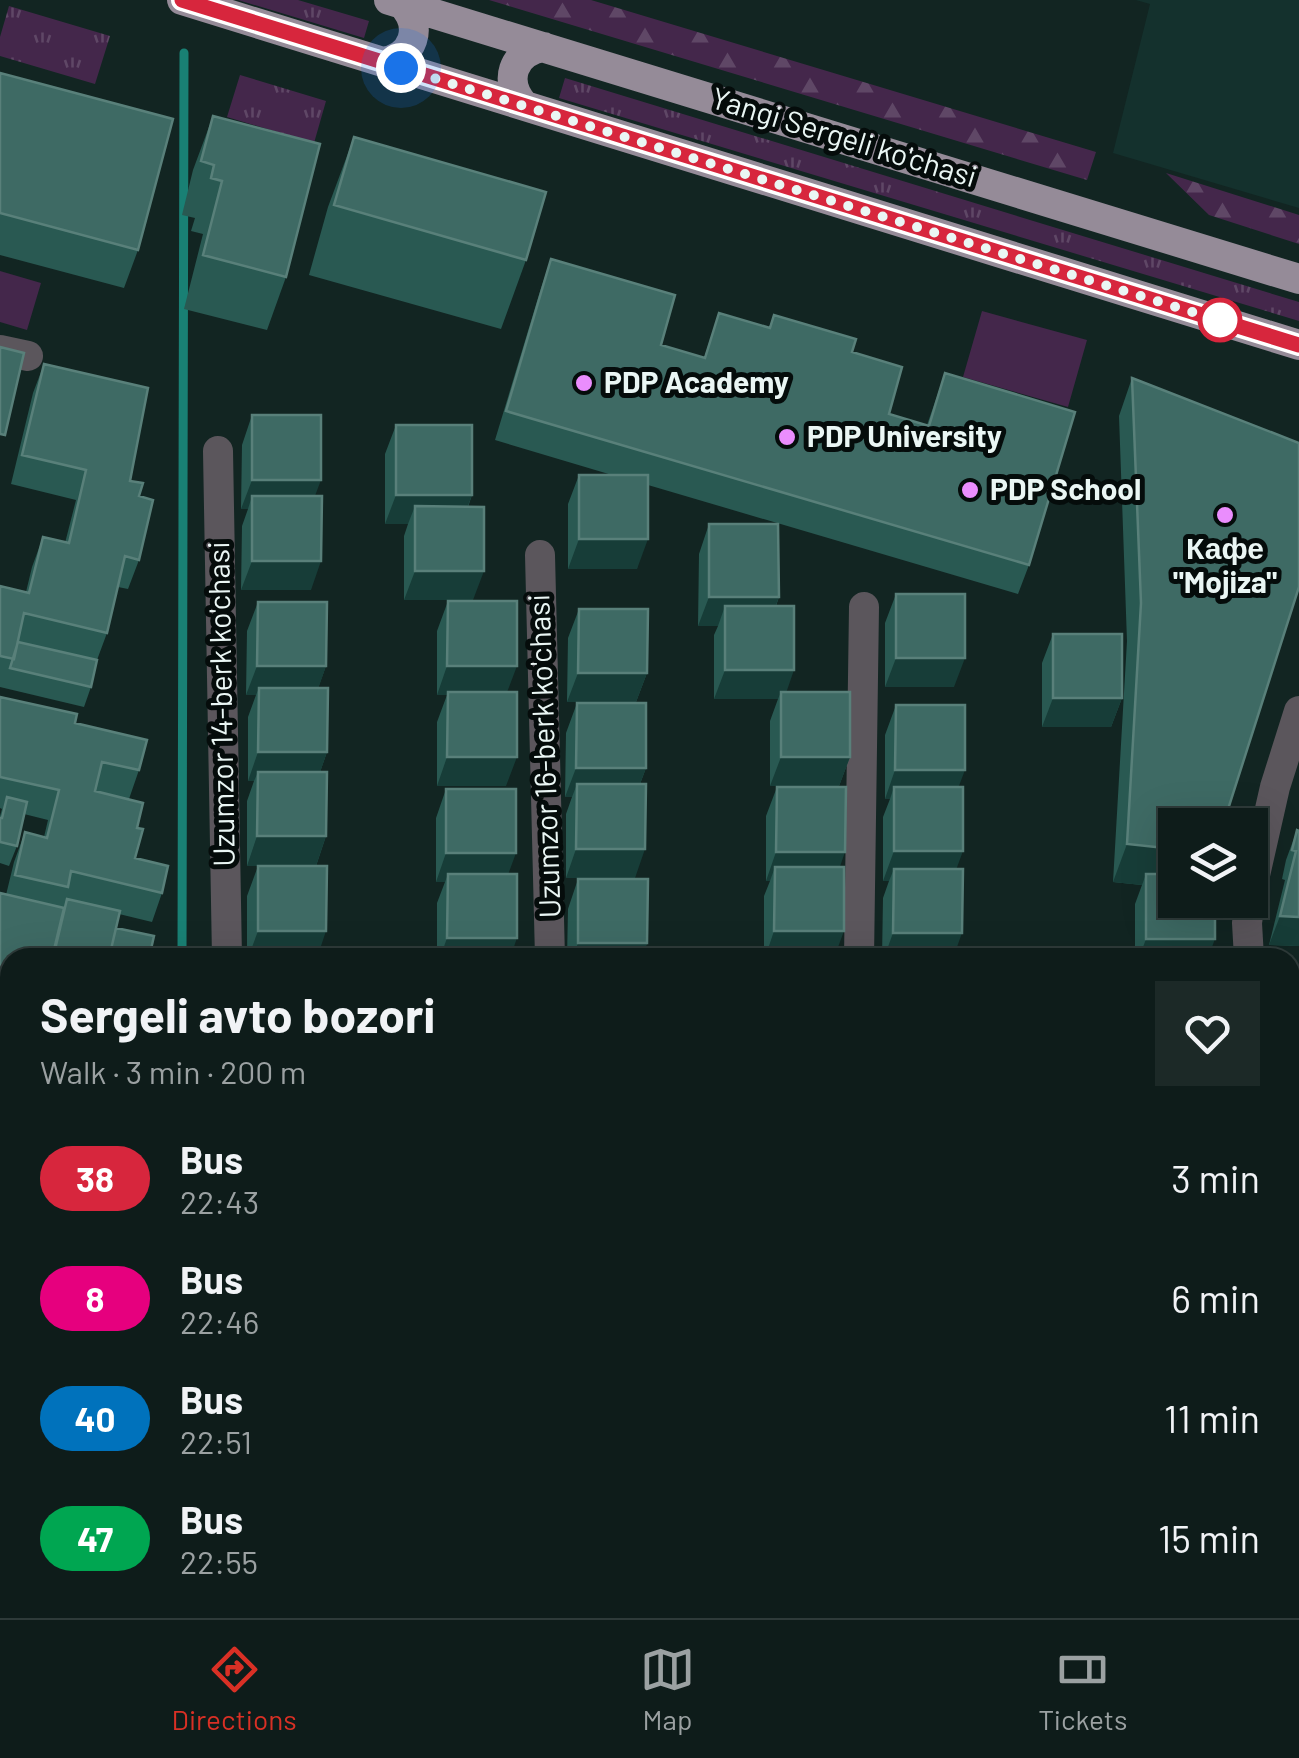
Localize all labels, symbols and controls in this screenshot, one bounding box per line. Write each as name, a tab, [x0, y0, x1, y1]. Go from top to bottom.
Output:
your location	[376, 43, 426, 93]
street label: Yangi Sergeli ko'chasi	[708, 79, 982, 194]
unlabelled marker	[1199, 299, 1241, 341]
place label: PDP Academy	[604, 363, 789, 399]
marker: PDP Academy	[573, 372, 595, 394]
place label: PDP University	[807, 417, 1002, 453]
marker: PDP University	[776, 426, 798, 448]
place label: PDP School	[990, 470, 1141, 506]
marker: PDP School	[959, 479, 981, 501]
marker: Кафе "Mojiza"	[1214, 504, 1236, 526]
place label: Кафе "Mojiza"	[1173, 529, 1277, 599]
street label: Uzumzor 14-berk ko'chasi	[199, 541, 241, 867]
street label: Uzumzor 16-berk ko'chasi	[519, 593, 567, 919]
map controls	[1158, 808, 1268, 918]
button: layers	[1158, 808, 1268, 918]
button: heart	[1155, 981, 1260, 1086]
text: Sergeli avto bozori	[40, 985, 436, 1043]
text: Walk · 3 min · 200 m	[40, 1052, 306, 1090]
text: Bus	[180, 1136, 243, 1182]
text: 3 min	[1171, 1155, 1260, 1201]
text: 38	[76, 1157, 114, 1199]
text: 22:43	[180, 1182, 259, 1220]
text: Bus	[180, 1256, 243, 1302]
text: 6 min	[1171, 1275, 1260, 1321]
text: 8	[86, 1277, 104, 1319]
text: 22:46	[180, 1302, 259, 1340]
text: Bus	[180, 1376, 243, 1422]
text: 11 min	[1164, 1395, 1260, 1441]
text: 40	[74, 1397, 116, 1439]
text: 22:51	[180, 1422, 252, 1460]
text: Bus	[180, 1496, 243, 1542]
text: 15 min	[1158, 1515, 1260, 1561]
text: 47	[77, 1517, 113, 1559]
text: 22:55	[180, 1542, 258, 1580]
tab: Directions	[172, 1642, 297, 1736]
tab: Map	[640, 1642, 695, 1736]
tab: Tickets	[1038, 1642, 1127, 1736]

